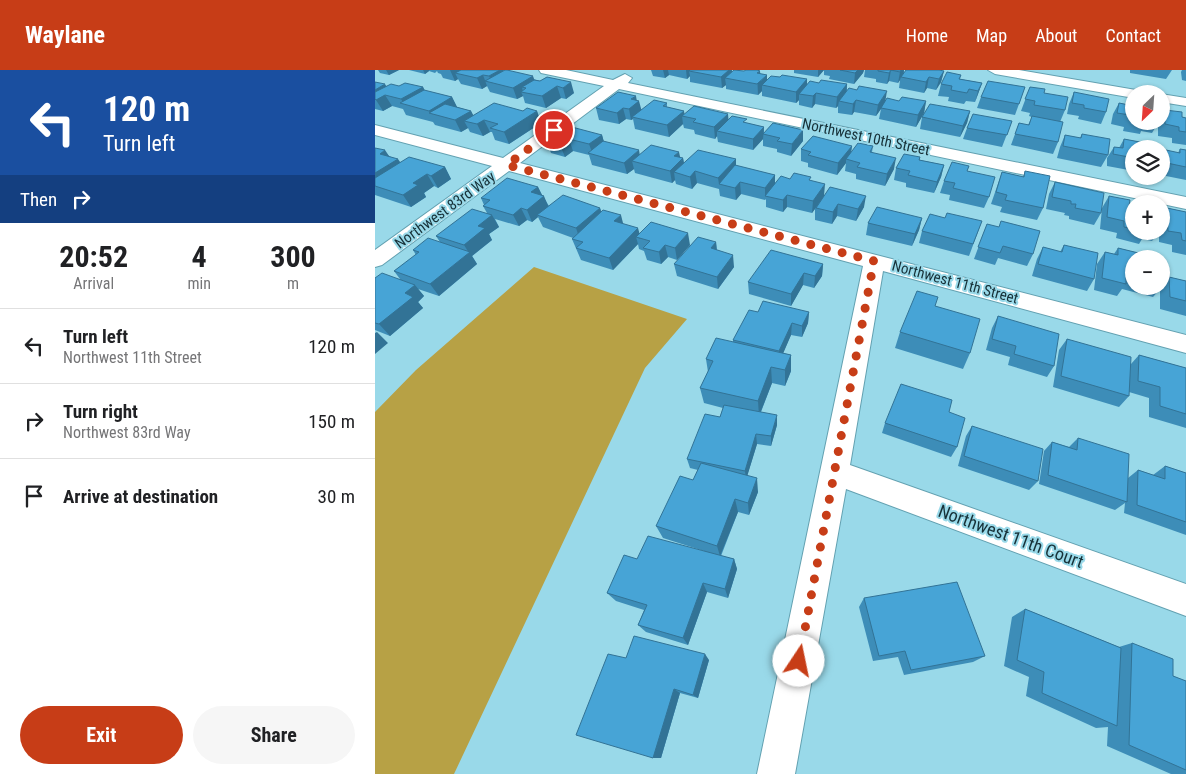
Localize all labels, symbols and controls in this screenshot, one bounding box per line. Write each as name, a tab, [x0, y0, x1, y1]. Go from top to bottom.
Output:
text: Waylane	[25, 21, 105, 49]
text: Home	[906, 25, 948, 46]
text: Map	[976, 25, 1007, 46]
text: About	[1035, 25, 1077, 46]
text: Contact	[1105, 25, 1161, 46]
north arrow	[1125, 85, 1170, 130]
map controls	[1125, 85, 1170, 295]
text: 120 m	[103, 89, 190, 130]
icon: left	[20, 90, 85, 155]
pin	[533, 109, 575, 151]
street label: Northwest 10th Street	[801, 115, 931, 159]
icon: arrive	[540, 116, 568, 144]
text: Turn left	[103, 131, 175, 156]
button: layers	[1125, 140, 1170, 185]
street label: Northwest 83rd Way	[391, 168, 499, 252]
icon: right	[67, 185, 95, 213]
text: Then	[20, 188, 57, 211]
button: +	[1125, 195, 1170, 240]
text: 20:52	[59, 239, 128, 274]
text: 4	[192, 239, 207, 274]
text: 300	[270, 239, 316, 274]
button: −	[1125, 250, 1170, 295]
street label: Northwest 11th Street	[890, 256, 1020, 308]
text: Arrival	[73, 274, 114, 293]
text: min	[187, 274, 211, 293]
text: m	[287, 274, 299, 293]
text: Turn left	[63, 325, 128, 348]
icon: left	[20, 332, 48, 360]
text: 120 m	[308, 335, 355, 358]
text: Northwest 11th Street	[63, 348, 202, 367]
text: Turn right	[63, 400, 138, 423]
icon: right	[20, 407, 48, 435]
text: 150 m	[308, 410, 355, 433]
text: Northwest 83rd Way	[63, 423, 191, 442]
icon: arrive	[20, 482, 48, 510]
text: Arrive at destination	[63, 485, 218, 508]
text: 30 m	[318, 485, 355, 508]
street label: Northwest 11th Court	[936, 500, 1086, 572]
position arrow	[772, 634, 824, 686]
button: Exit	[20, 706, 183, 764]
button: Share	[193, 706, 355, 764]

